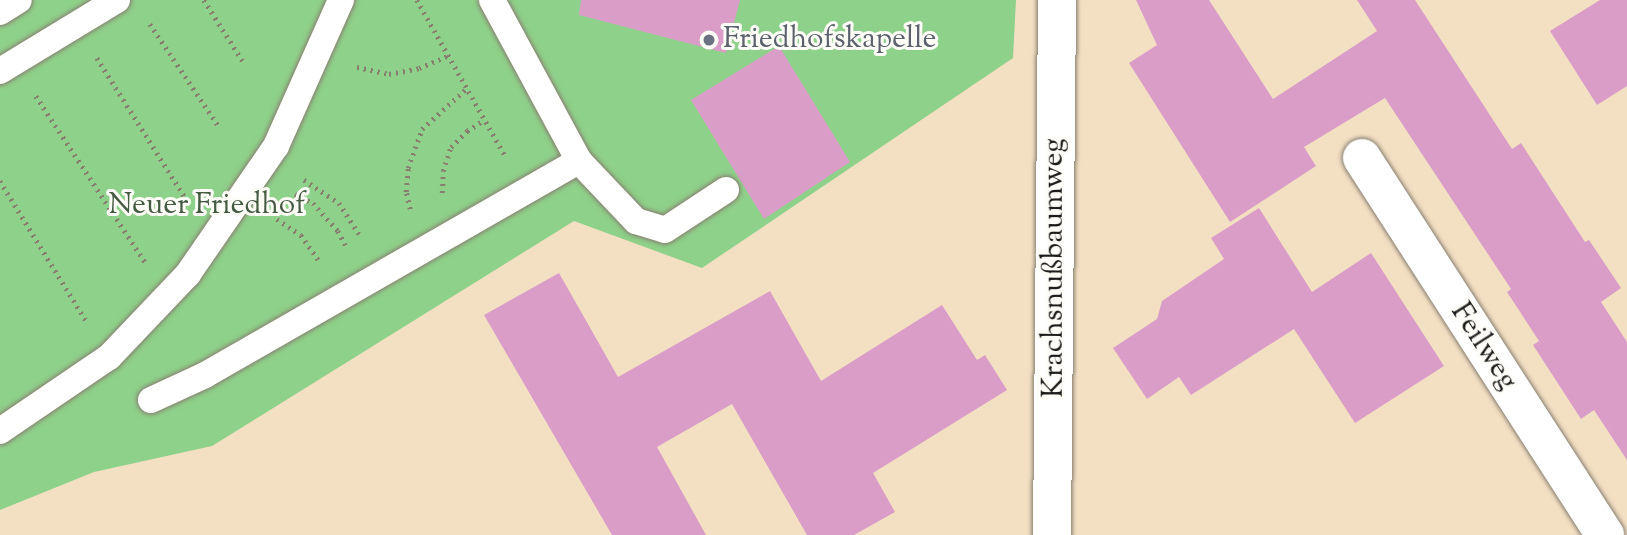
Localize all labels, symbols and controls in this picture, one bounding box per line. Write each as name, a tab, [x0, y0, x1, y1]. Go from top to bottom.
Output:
place label: Friedhofskapelle	[723, 22, 936, 58]
marker: Friedhofskapelle	[701, 32, 717, 48]
street label: Krachsnußbaumweg	[1037, 138, 1073, 398]
park label: Neuer Friedhof	[108, 188, 306, 224]
street label: Feilweg	[1442, 297, 1524, 397]

